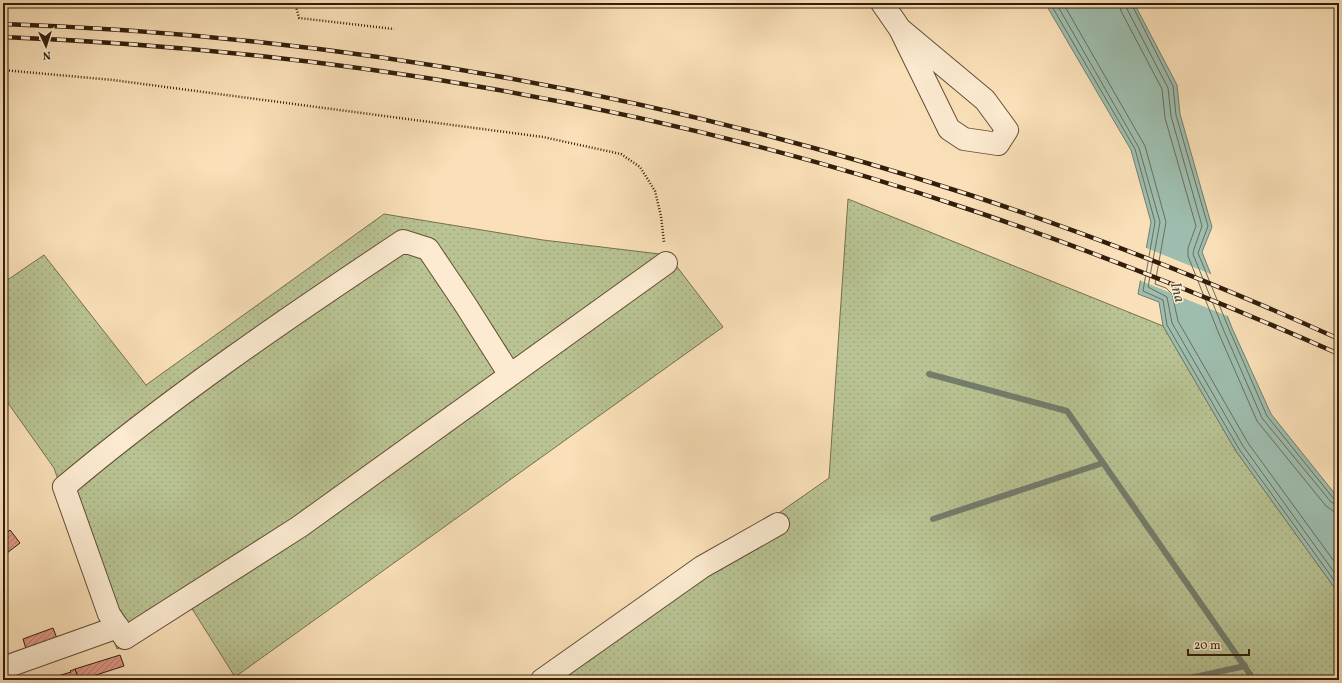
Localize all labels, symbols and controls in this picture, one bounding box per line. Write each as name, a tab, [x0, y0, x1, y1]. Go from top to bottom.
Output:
north arrow	[26, 26, 66, 66]
text: N	[42, 47, 51, 62]
water label: Ina	[1164, 280, 1189, 305]
scale bar	[1188, 631, 1249, 657]
text: 20 m	[1194, 638, 1221, 654]

